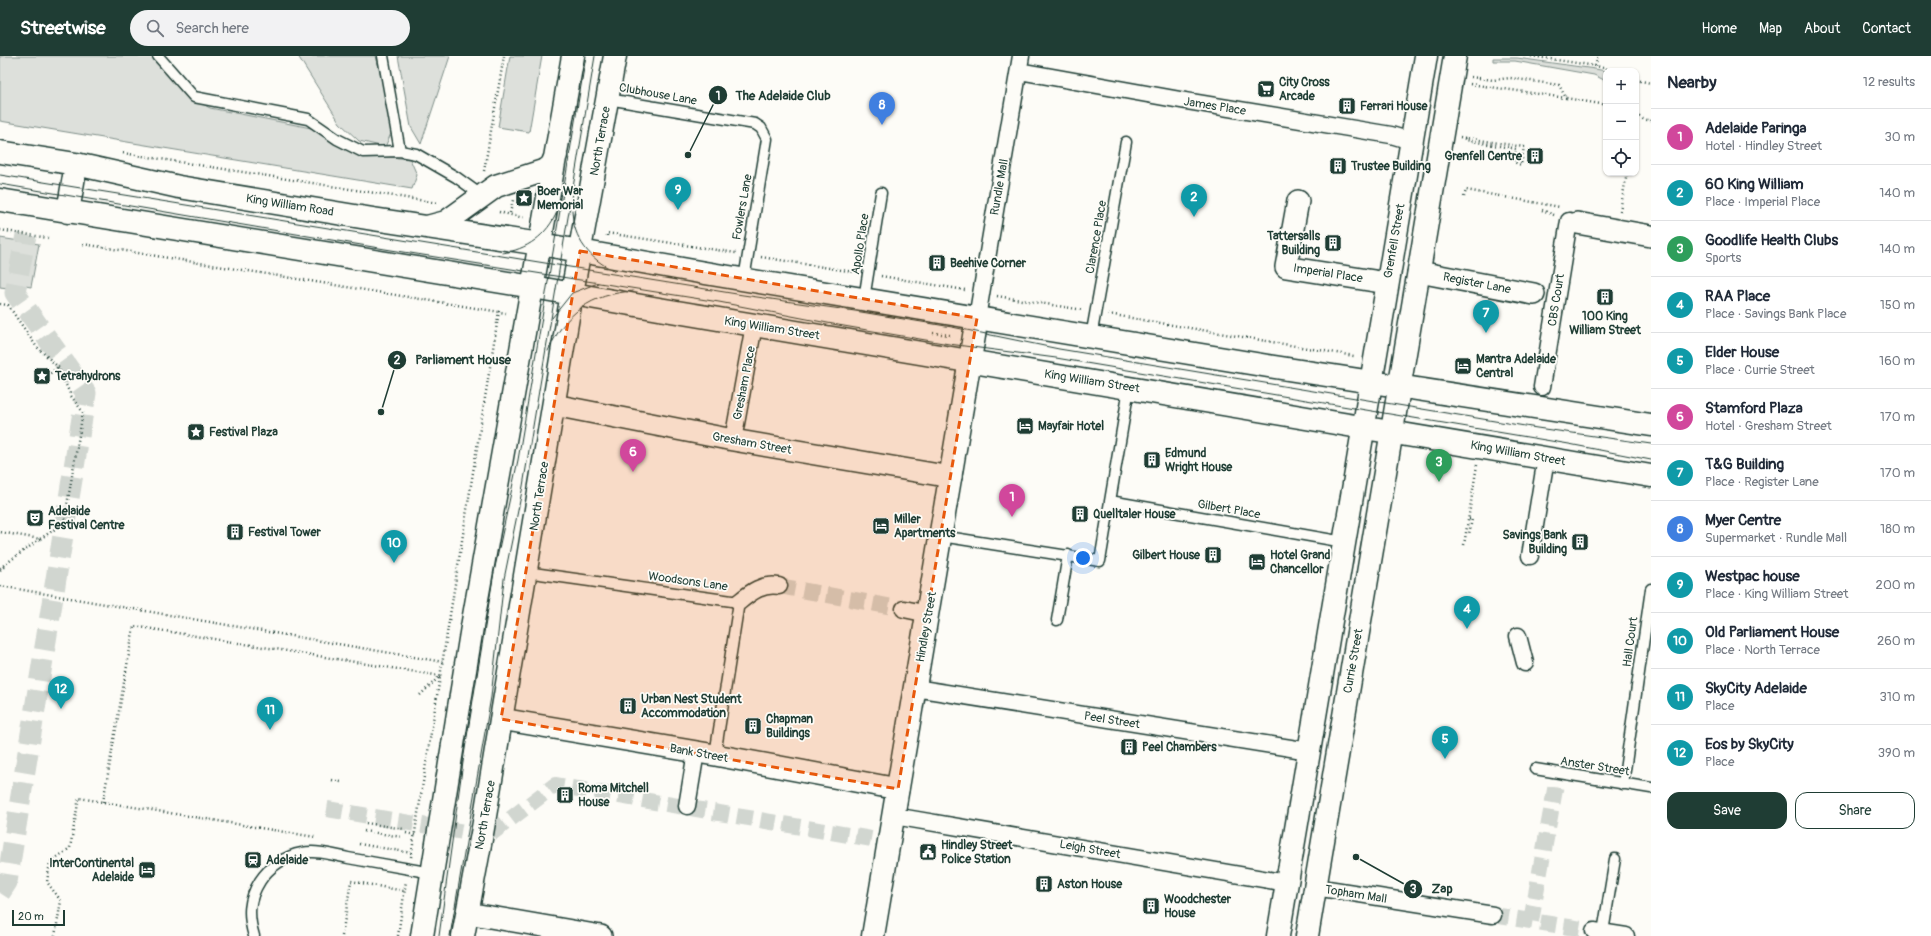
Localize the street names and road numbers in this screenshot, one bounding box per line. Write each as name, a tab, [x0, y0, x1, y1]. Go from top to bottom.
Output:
street label: Clubhouse Lane	[618, 80, 698, 109]
street label: James Place	[1183, 94, 1247, 119]
street label: North Terrace	[587, 105, 614, 177]
street label: Rundle Mall	[987, 158, 1012, 216]
street label: Fowlers Lane	[729, 173, 756, 241]
street label: King William Road	[245, 191, 335, 220]
street label: Clarence Place	[1083, 199, 1110, 275]
street label: Grenfell Street	[1381, 203, 1408, 280]
street label: Apollo Place	[848, 212, 873, 276]
street label: Imperial Place	[1292, 261, 1364, 286]
street label: Register Lane	[1442, 270, 1512, 297]
street label: CBS Court	[1545, 273, 1568, 327]
street label: King William Street	[723, 314, 821, 343]
street label: Gresham Place	[730, 345, 759, 421]
street label: King William Street	[1043, 367, 1141, 396]
street label: Gresham Street	[711, 429, 793, 458]
street label: King William Street	[1469, 438, 1567, 469]
street label: North Terrace	[527, 460, 552, 532]
street label: Gilbert Place	[1196, 497, 1262, 522]
street label: Woodsons Lane	[647, 569, 729, 594]
street label: Hindley Street	[913, 591, 940, 664]
street label: Hall Court	[1620, 616, 1641, 668]
street label: Currie Street	[1340, 628, 1367, 695]
street label: Peel Street	[1083, 709, 1141, 732]
street label: Bank Street	[669, 741, 729, 766]
street label: Anster Street	[1559, 754, 1631, 779]
street label: North Terrace	[472, 779, 499, 851]
street label: Leigh Street	[1058, 837, 1122, 862]
street label: Topham Mall	[1324, 882, 1388, 907]

